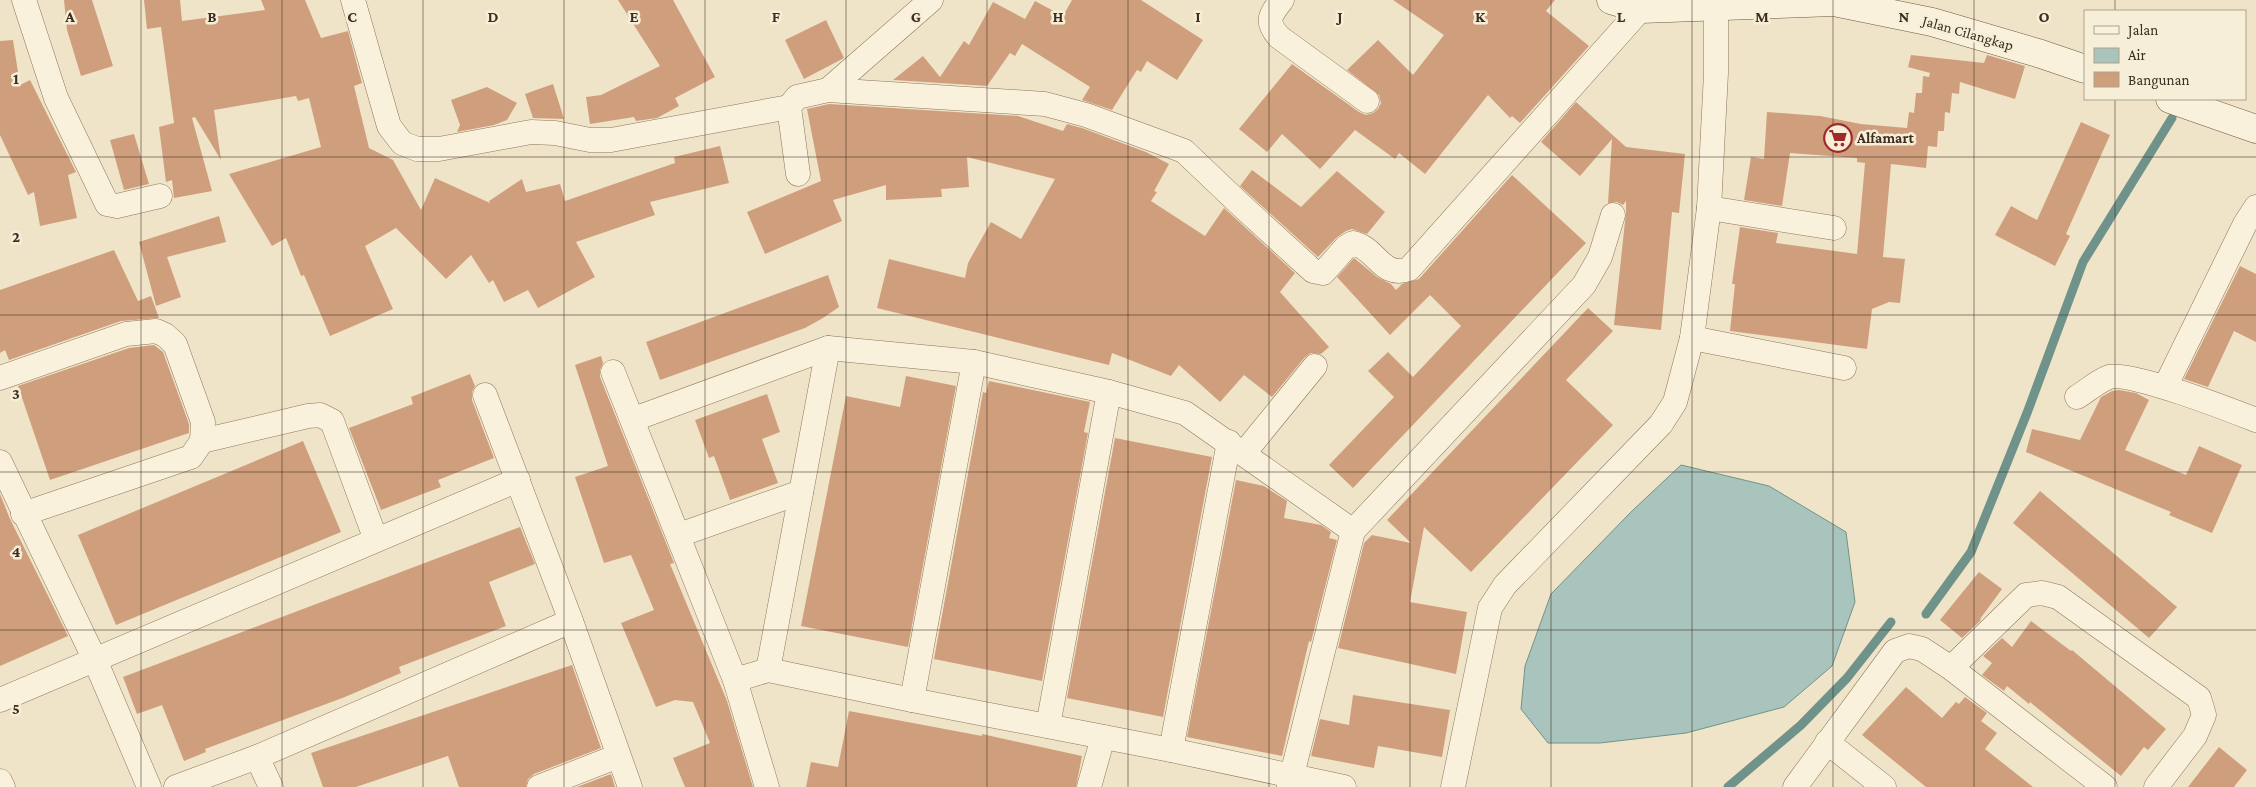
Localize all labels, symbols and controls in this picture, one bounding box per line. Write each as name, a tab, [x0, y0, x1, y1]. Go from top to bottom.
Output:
text: A	[64, 8, 75, 25]
text: B	[207, 8, 217, 25]
text: C	[347, 8, 357, 25]
text: D	[487, 8, 499, 25]
text: E	[629, 8, 639, 25]
text: F	[772, 8, 781, 25]
text: G	[911, 8, 921, 25]
text: H	[1053, 8, 1064, 25]
text: I	[1195, 8, 1201, 25]
text: J	[1335, 8, 1343, 25]
text: K	[1475, 8, 1486, 25]
text: L	[1617, 8, 1626, 25]
text: M	[1755, 8, 1769, 25]
text: N	[1899, 8, 1910, 25]
text: O	[2038, 8, 2050, 25]
legend	[2084, 10, 2246, 100]
street label: Jalan Cilangkap	[1918, 12, 2016, 55]
text: Jalan	[2126, 22, 2158, 39]
text: Air	[2128, 47, 2146, 63]
text: 1	[13, 70, 19, 87]
text: Bangunan	[2128, 72, 2189, 89]
supermarket icon: Alfamart	[1823, 123, 1853, 153]
place label: Alfamart	[1856, 130, 1914, 146]
text: 2	[12, 228, 20, 245]
text: 3	[12, 385, 20, 402]
text: 4	[12, 543, 21, 560]
text: 5	[12, 700, 20, 717]

